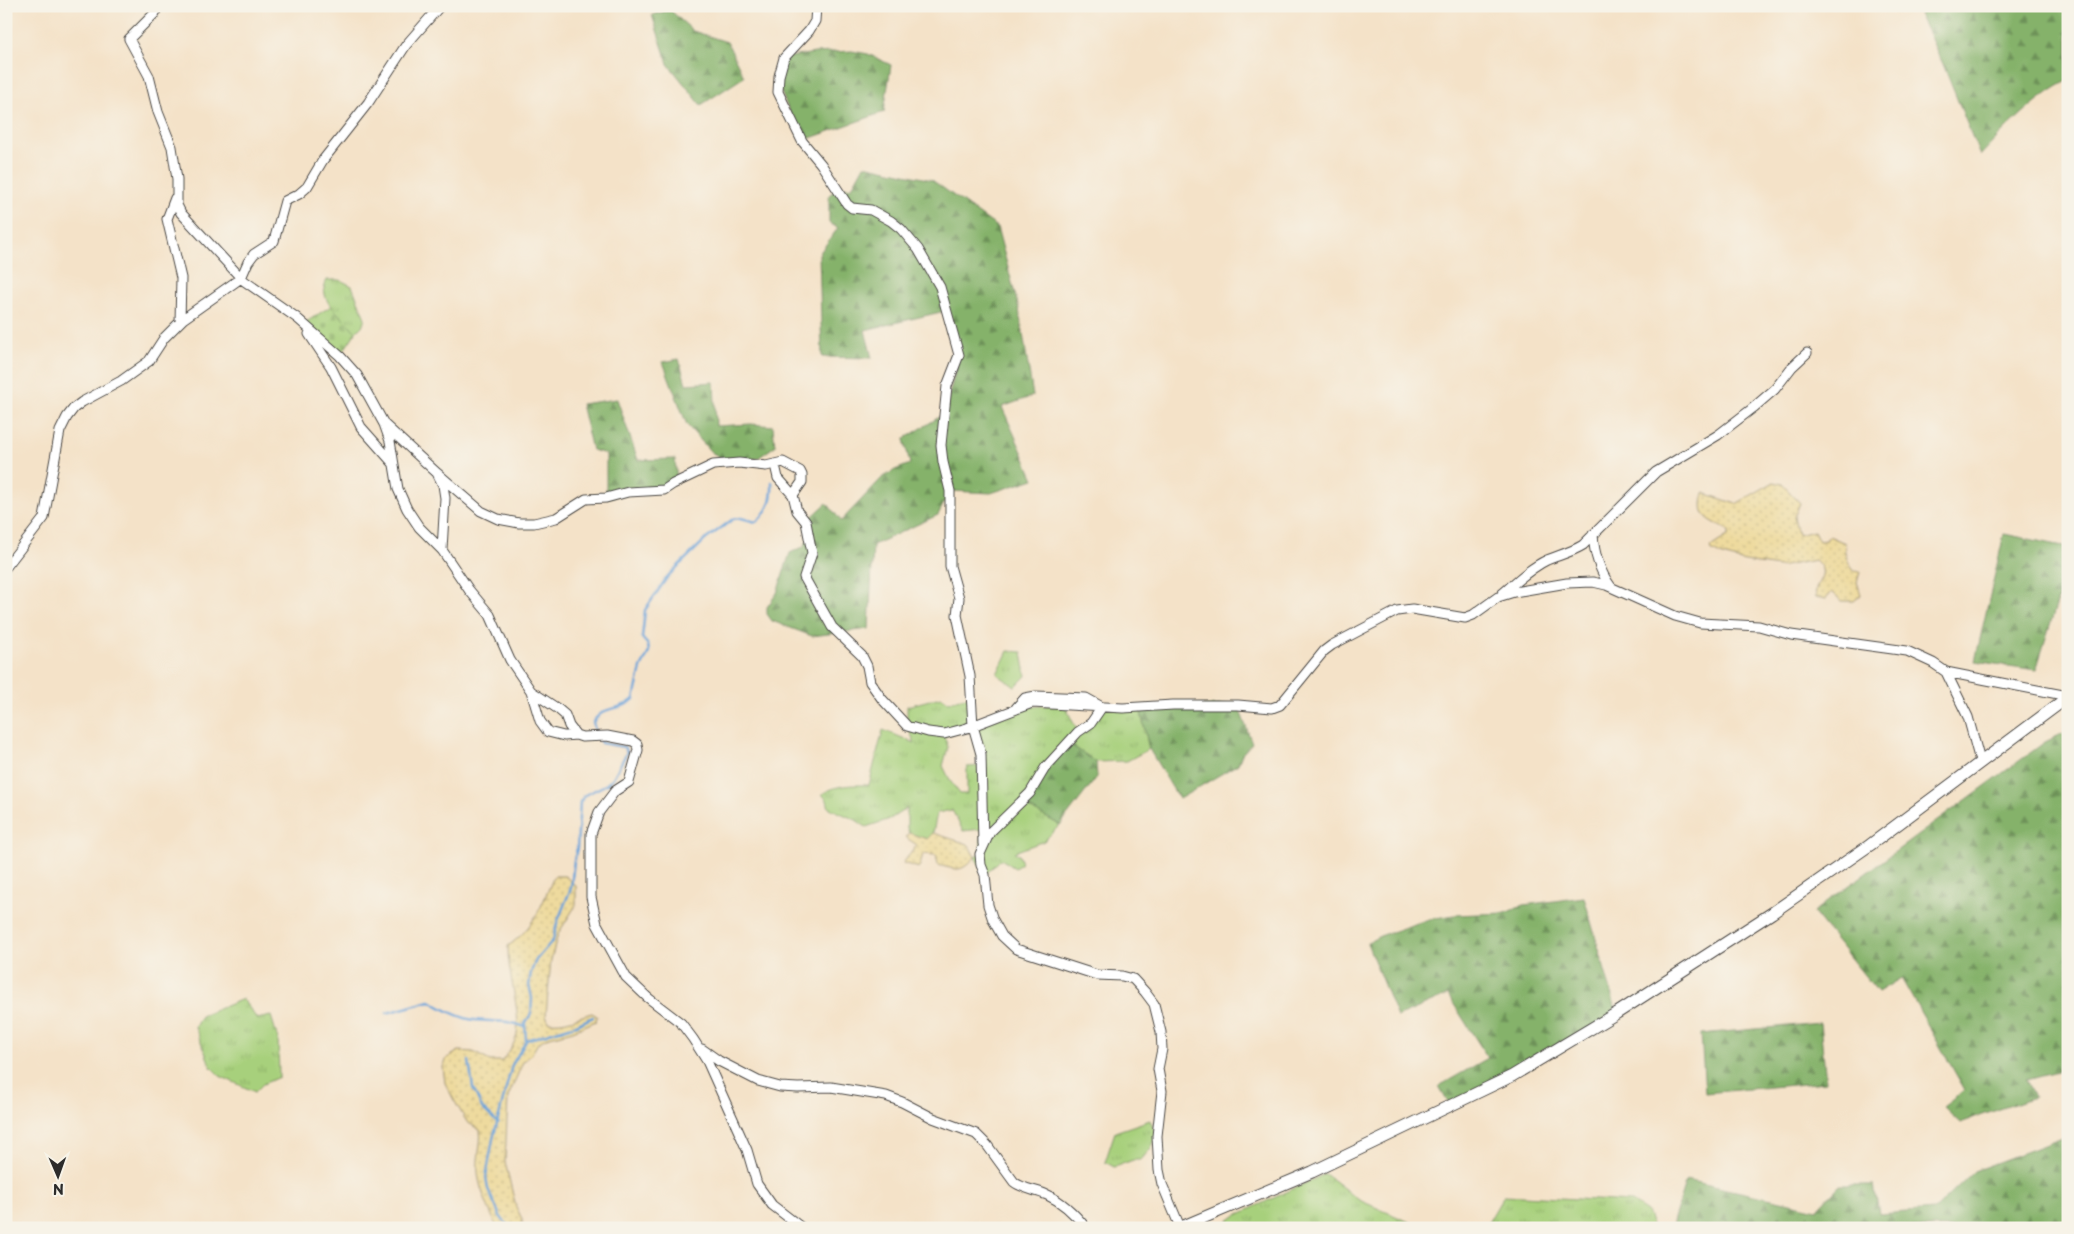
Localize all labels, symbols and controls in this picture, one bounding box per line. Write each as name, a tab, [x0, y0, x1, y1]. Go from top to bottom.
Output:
north arrow	[32, 1152, 82, 1202]
text: N	[53, 1179, 64, 1200]

